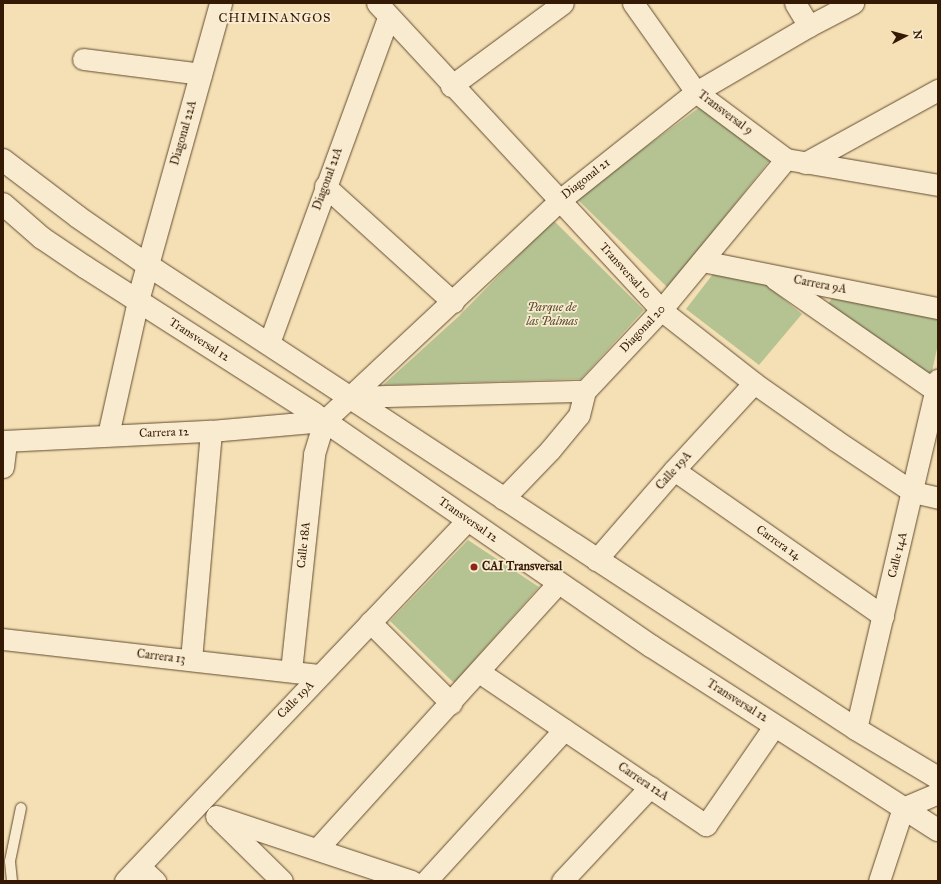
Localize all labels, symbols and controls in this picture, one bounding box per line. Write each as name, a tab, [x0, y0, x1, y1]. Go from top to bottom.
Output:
district label: CHIMINANGOS	[218, 10, 332, 26]
north arrow	[885, 16, 925, 56]
text: N	[910, 29, 924, 40]
street label: Transversal 9	[695, 88, 755, 138]
street label: Diagonal 22A	[168, 99, 200, 167]
street label: Diagonal 21A	[310, 146, 346, 212]
street label: Diagonal 21	[559, 156, 613, 202]
street label: Transversal 10	[596, 240, 654, 302]
street label: Carrera 9A	[792, 273, 848, 297]
park label: Parque de las Palmas	[526, 301, 578, 329]
street label: Diagonal 20	[617, 302, 669, 356]
street label: Transversal 12	[166, 315, 232, 365]
street label: Carrera 12	[139, 425, 189, 441]
street label: Calle 19A	[653, 449, 695, 493]
street label: Transversal 12	[435, 494, 501, 546]
street label: Calle 18A	[294, 521, 314, 569]
street label: Carrera 14	[753, 523, 803, 563]
street label: Calle 14A	[885, 531, 911, 579]
place label: CAI Transversal	[482, 560, 562, 574]
marker: CAI Transversal	[469, 562, 479, 572]
street label: Carrera 13	[136, 647, 186, 667]
street label: Transversal 12	[704, 677, 770, 725]
street label: Calle 19A	[275, 678, 317, 722]
street label: Carrera 12A	[615, 760, 671, 804]

